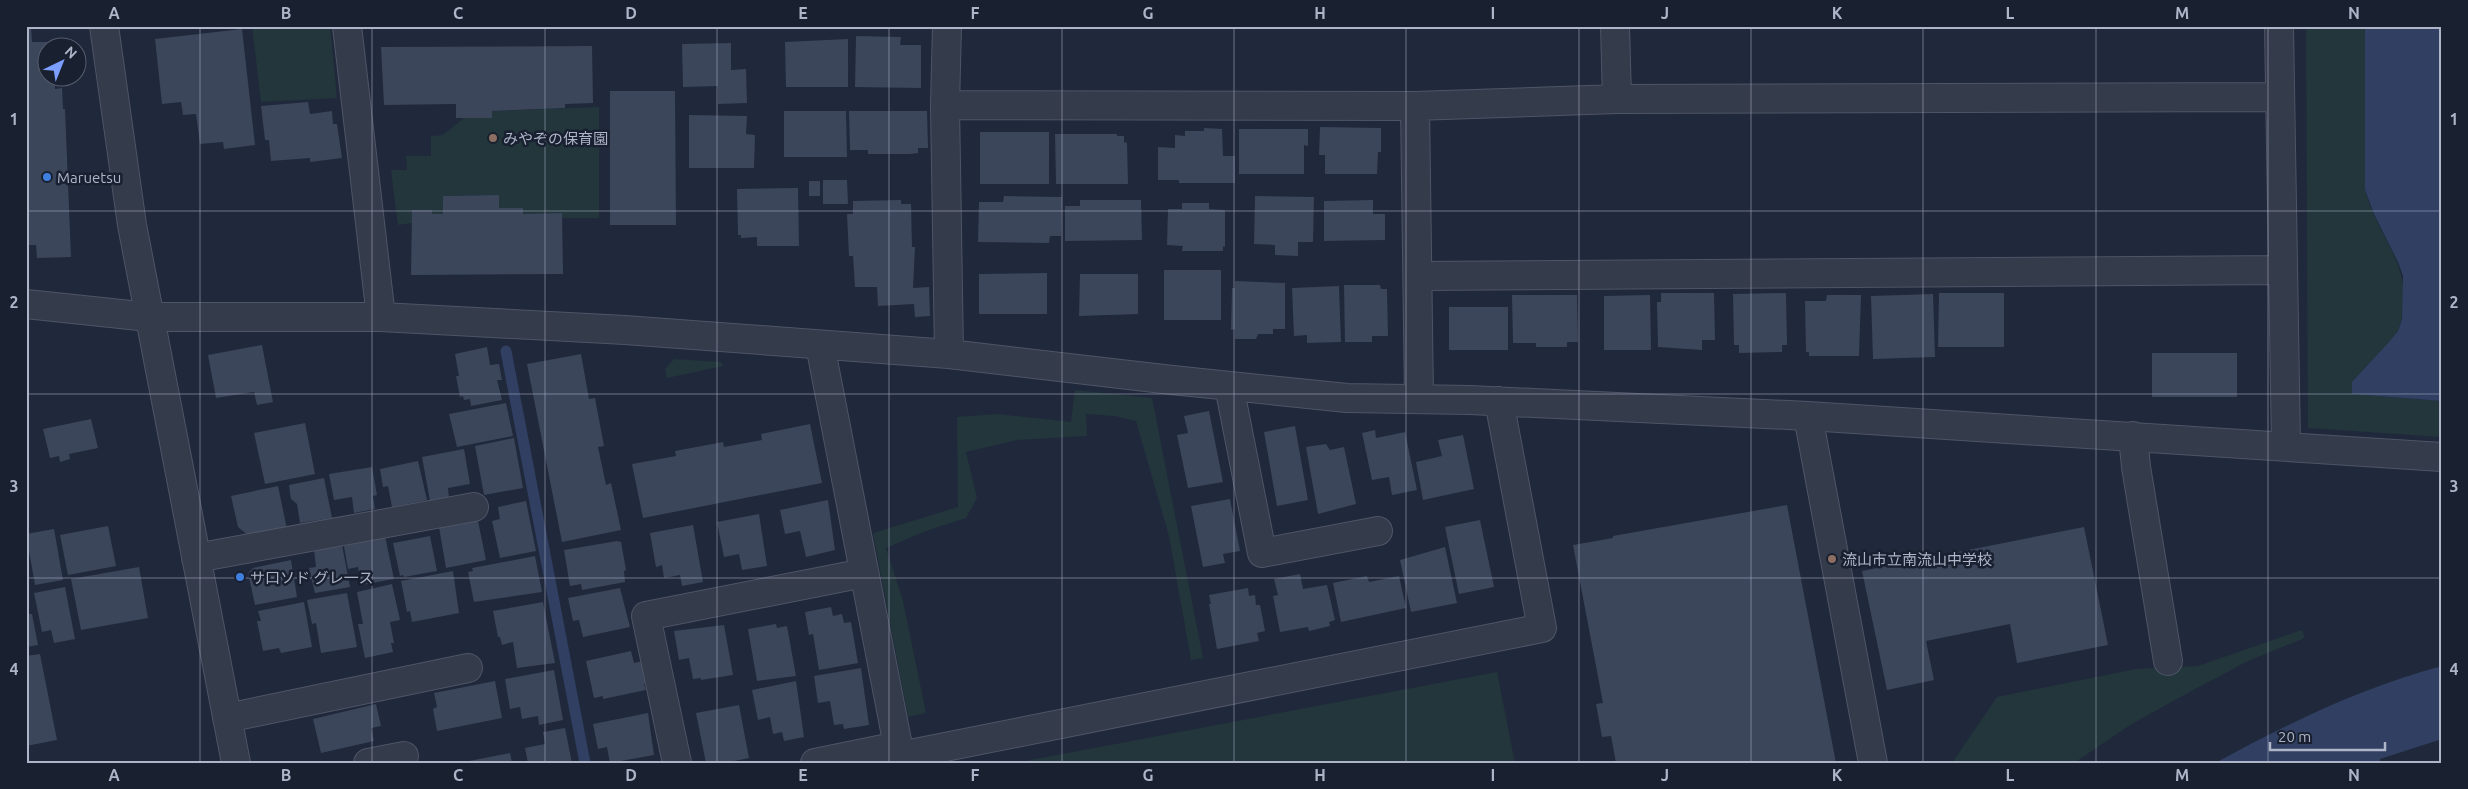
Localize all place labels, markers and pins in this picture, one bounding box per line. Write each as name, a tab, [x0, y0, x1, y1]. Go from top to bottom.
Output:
place label: みやぞの保育園	[503, 130, 608, 147]
marker: みやぞの保育園	[487, 132, 499, 144]
place label: Maruetsu	[57, 169, 121, 186]
marker: Maruetsu	[41, 171, 53, 183]
place label: 流山市立南流山中学校	[1842, 551, 1992, 568]
marker: 流山市立南流山中学校	[1826, 553, 1838, 565]
place label: サ口ソド グレ一ス	[250, 569, 373, 586]
marker: サ口ソド グレ一ス	[234, 571, 246, 583]

